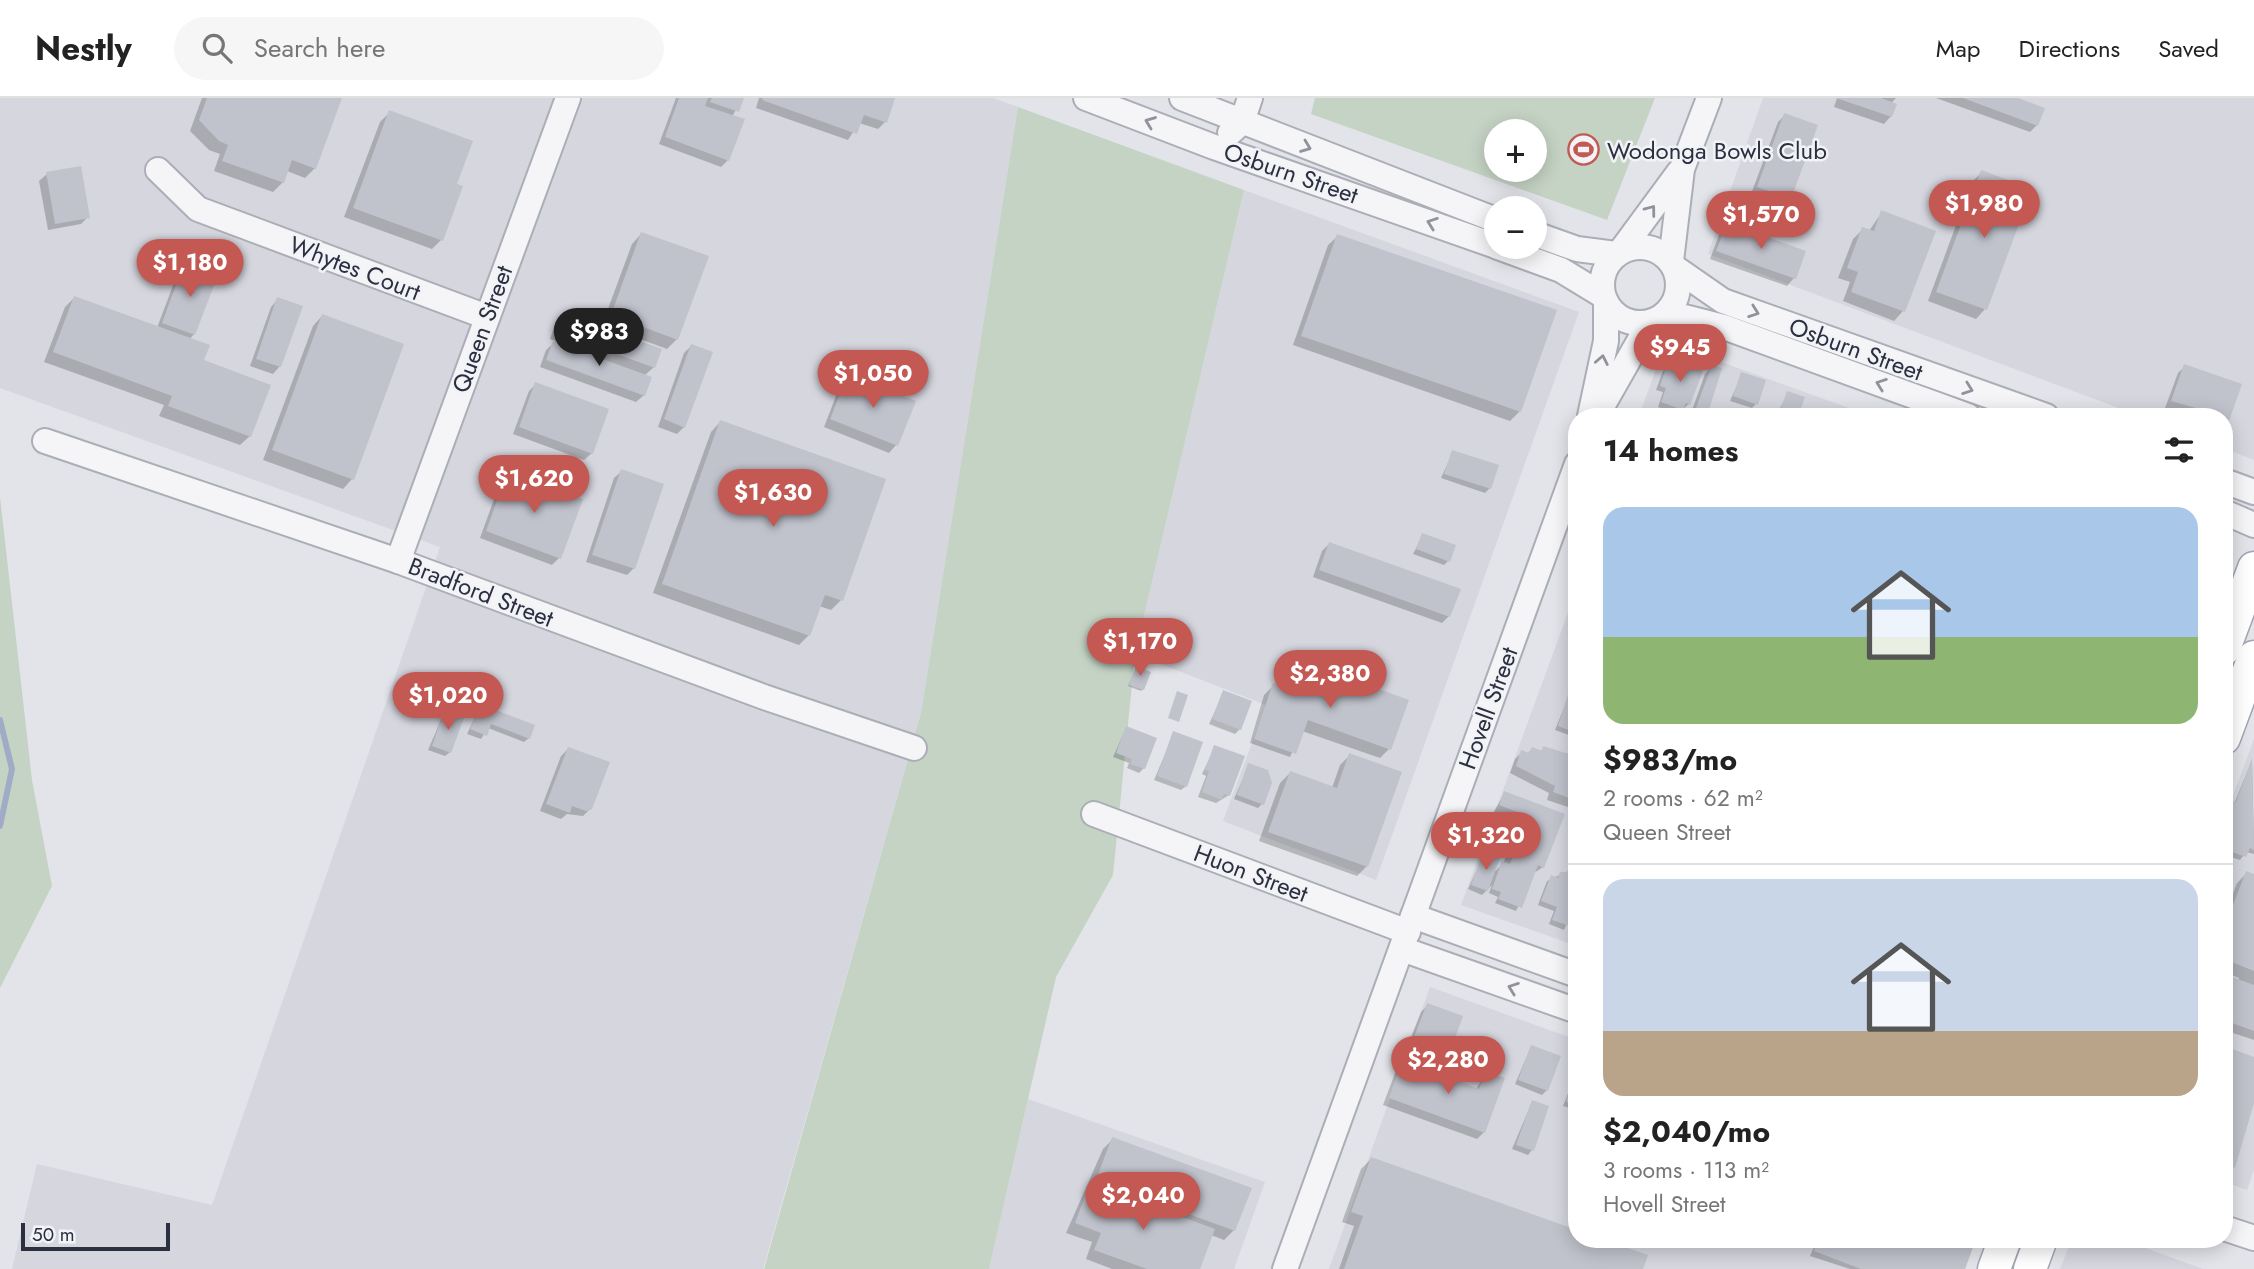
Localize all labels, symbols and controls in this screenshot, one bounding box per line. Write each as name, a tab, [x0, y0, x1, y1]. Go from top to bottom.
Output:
search box	[174, 17, 664, 80]
text: Nestly	[35, 25, 132, 72]
icon: search	[198, 29, 236, 67]
text: Search here	[254, 29, 385, 67]
text: Map	[1936, 31, 1981, 66]
text: Directions	[2019, 31, 2120, 66]
text: Saved	[2158, 31, 2219, 66]
one-way arrow	[1145, 117, 1157, 131]
map controls	[1484, 119, 1547, 259]
button: +	[1484, 119, 1547, 182]
sports icon: Wodonga Bowls Club	[1567, 133, 1601, 167]
place label: Wodonga Bowls Club	[1607, 133, 1827, 168]
street label: Osburn Street	[1219, 134, 1363, 212]
one-way arrow	[1299, 138, 1311, 152]
pin: $1,980	[1927, 180, 2041, 240]
text: $1,980	[1945, 186, 2023, 220]
pin: $1,570	[1704, 192, 1818, 251]
button: −	[1484, 196, 1547, 259]
text: $1,570	[1722, 197, 1800, 231]
one-way arrow	[1643, 205, 1655, 218]
one-way arrow	[1426, 217, 1439, 231]
street label: Whytes Court	[284, 227, 426, 309]
pin: $1,180	[133, 240, 247, 299]
text: $1,180	[153, 245, 227, 279]
street label: Queen Street	[443, 260, 521, 398]
one-way arrow	[1747, 304, 1760, 318]
pin: $983	[558, 308, 640, 368]
street label: Osburn Street	[1784, 309, 1928, 390]
text: $983	[570, 314, 628, 348]
pin: $945	[1639, 324, 1721, 384]
text: $945	[1650, 330, 1710, 364]
pin: $1,050	[816, 350, 930, 410]
one-way arrow	[1594, 354, 1609, 366]
text: $1,050	[834, 356, 912, 390]
one-way arrow	[1875, 379, 1887, 393]
one-way arrow	[1962, 380, 1974, 394]
text: 14 homes	[1603, 429, 1738, 472]
icon: filters	[2160, 431, 2198, 469]
pin: $1,620	[477, 456, 591, 515]
text: $1,620	[494, 461, 574, 495]
pin: $1,630	[716, 470, 830, 529]
text: $1,630	[734, 475, 812, 509]
street label: Bradford Street	[403, 548, 559, 636]
icon: home	[1838, 552, 1964, 678]
pin: $1,170	[1083, 618, 1197, 678]
text: $1,170	[1103, 624, 1177, 658]
street label: Hovell Street	[1450, 642, 1526, 774]
pin: $2,380	[1273, 650, 1387, 710]
text: $2,380	[1290, 656, 1370, 690]
pin: $1,020	[391, 672, 505, 732]
text: $1,020	[408, 678, 488, 712]
text: $983/mo	[1603, 738, 1737, 781]
text: 2 rooms · 62 m²	[1603, 781, 1763, 815]
pin: $1,320	[1429, 812, 1543, 872]
text: Queen Street	[1603, 815, 1731, 849]
text: $1,320	[1447, 818, 1525, 852]
street label: Huon Street	[1189, 835, 1313, 911]
icon: home	[1838, 924, 1964, 1050]
one-way arrow	[1507, 982, 1519, 996]
pin: $2,280	[1391, 1037, 1505, 1096]
text: $2,280	[1407, 1042, 1489, 1076]
text: $2,040/mo	[1603, 1110, 1770, 1153]
text: 3 rooms · 113 m²	[1603, 1153, 1769, 1187]
pin: $2,040	[1086, 1172, 1200, 1232]
text: $2,040	[1101, 1178, 1185, 1212]
text: Hovell Street	[1603, 1187, 1726, 1221]
scale bar	[21, 1220, 170, 1252]
text: 50 m	[32, 1221, 75, 1248]

